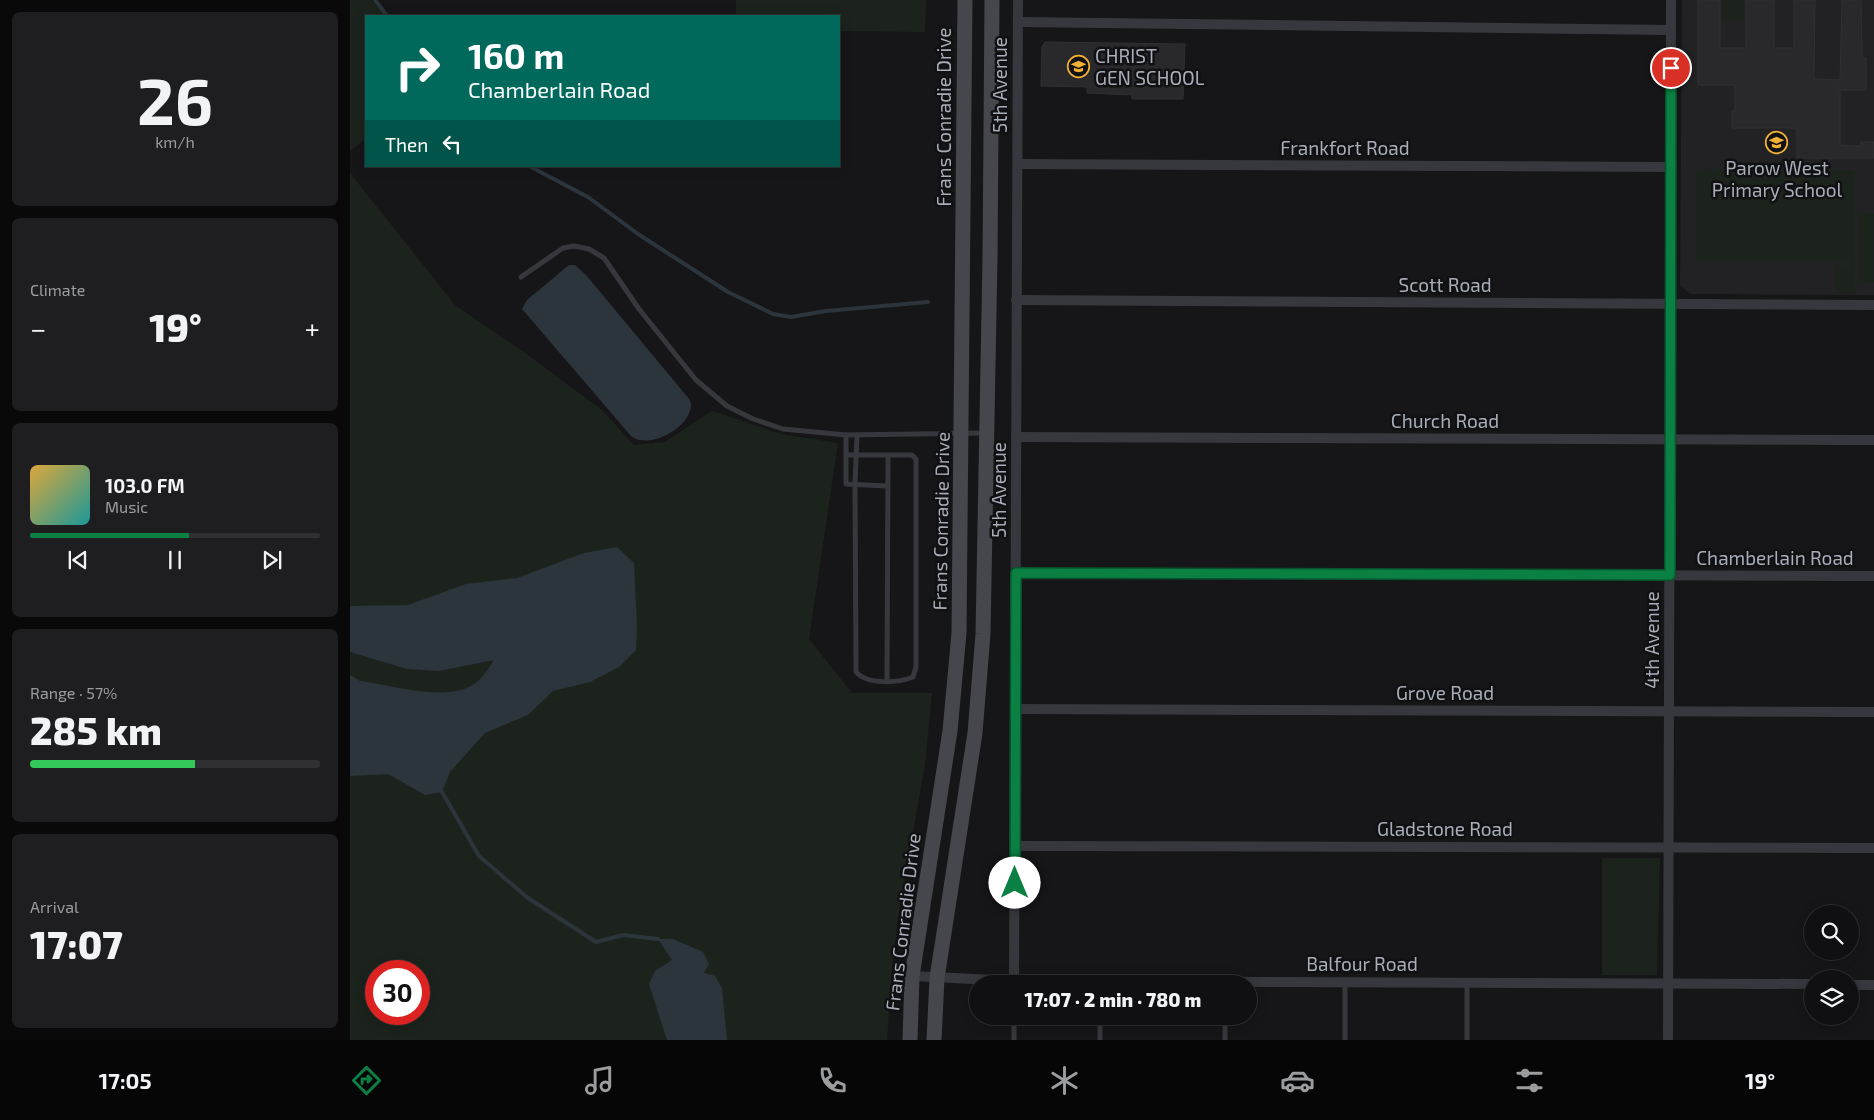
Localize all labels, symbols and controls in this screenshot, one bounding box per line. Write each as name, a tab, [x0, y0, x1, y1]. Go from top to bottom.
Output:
street label: Frans Conradie Drive	[932, 28, 955, 206]
text: 160 m	[468, 34, 564, 76]
icon: right	[385, 35, 450, 100]
street label: 5th Avenue	[988, 37, 1011, 133]
place label: CHRIST GEN SCHOOL	[1095, 44, 1205, 89]
pin	[1650, 47, 1692, 89]
icon: arrive	[1657, 54, 1685, 82]
school or university icon: CHRIST GEN SCHOOL	[1067, 55, 1091, 79]
text: 26	[137, 60, 213, 138]
text: Chamberlain Road	[468, 76, 650, 102]
icon: left	[438, 130, 466, 158]
school or university icon: Parow West Primary School	[1765, 130, 1789, 154]
text: km/h	[155, 132, 195, 151]
text: Then	[385, 133, 428, 156]
street label: Frankfort Road	[1280, 136, 1410, 159]
place label: Parow West Primary School	[1712, 156, 1843, 201]
street label: Scott Road	[1398, 273, 1492, 296]
text: Climate	[30, 280, 85, 299]
text: 19°	[149, 304, 202, 350]
text: −	[30, 311, 46, 345]
text: +	[305, 311, 320, 345]
street label: Church Road	[1391, 409, 1499, 432]
street label: Frans Conradie Drive	[927, 431, 954, 611]
street label: 5th Avenue	[987, 442, 1010, 538]
text: 103.0 FM	[105, 474, 185, 497]
text: Music	[105, 497, 148, 516]
icon: previous	[64, 546, 92, 574]
icon: pause	[161, 546, 189, 574]
icon: next	[258, 546, 286, 574]
street label: Chamberlain Road	[1696, 546, 1854, 569]
street label: 4th Avenue	[1640, 591, 1663, 689]
street label: Grove Road	[1396, 681, 1494, 704]
text: Range · 57%	[30, 683, 117, 702]
text: 285 km	[30, 707, 162, 753]
street label: Gladstone Road	[1377, 817, 1513, 840]
street label: Frans Conradie Drive	[880, 832, 925, 1012]
position arrow	[988, 856, 1040, 908]
text: Arrival	[30, 897, 79, 916]
map controls	[1804, 905, 1859, 1025]
button: search	[1804, 905, 1859, 960]
text: 17:07	[30, 921, 123, 967]
street label: Balfour Road	[1306, 952, 1418, 975]
speed limit sign: 30	[365, 960, 430, 1025]
button: layers	[1804, 970, 1859, 1025]
text: 17:07 · 2 min · 780 m	[1025, 988, 1201, 1011]
icon: directions	[349, 1063, 384, 1098]
icon: music	[582, 1063, 617, 1098]
icon: phone	[815, 1063, 850, 1098]
icon: climate	[1047, 1063, 1082, 1098]
icon: car	[1280, 1063, 1315, 1098]
icon: filters	[1512, 1063, 1547, 1098]
text: 17:05	[99, 1067, 152, 1093]
text: 19°	[1745, 1067, 1775, 1093]

